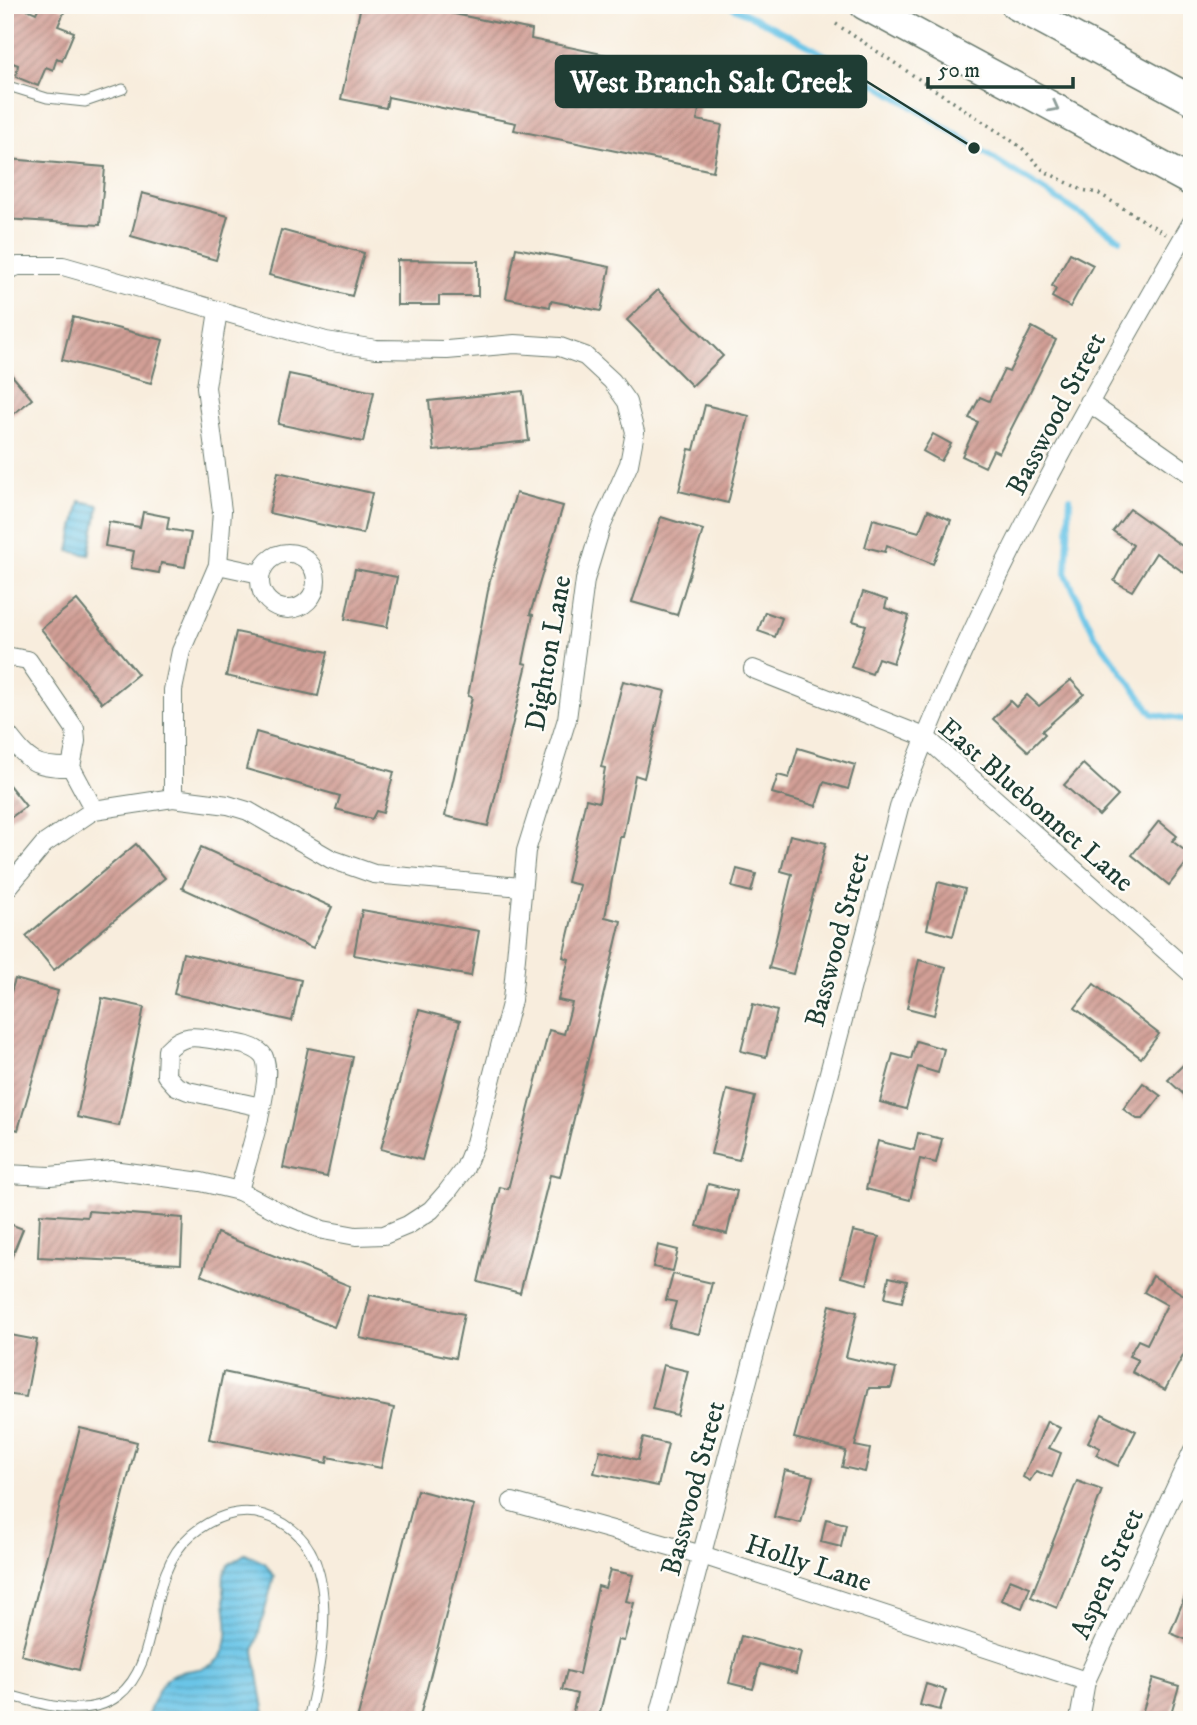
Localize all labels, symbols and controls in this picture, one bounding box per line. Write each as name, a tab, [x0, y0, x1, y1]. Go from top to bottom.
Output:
scale bar	[928, 46, 1073, 90]
callout: West Branch Salt Creek	[556, 56, 866, 107]
text: 50 m	[938, 58, 980, 84]
text: West Branch Salt Creek	[569, 65, 853, 102]
one-way arrow	[1046, 99, 1059, 113]
street label: Basswood Street	[999, 326, 1114, 501]
street label: Dighton Lane	[518, 573, 579, 734]
street label: East Bluebonnet Lane	[931, 711, 1141, 900]
street label: Basswood Street	[797, 848, 878, 1031]
street label: Basswood Street	[653, 1397, 734, 1580]
street label: Aspen Street	[1063, 1503, 1152, 1645]
street label: Holly Lane	[741, 1527, 876, 1600]

